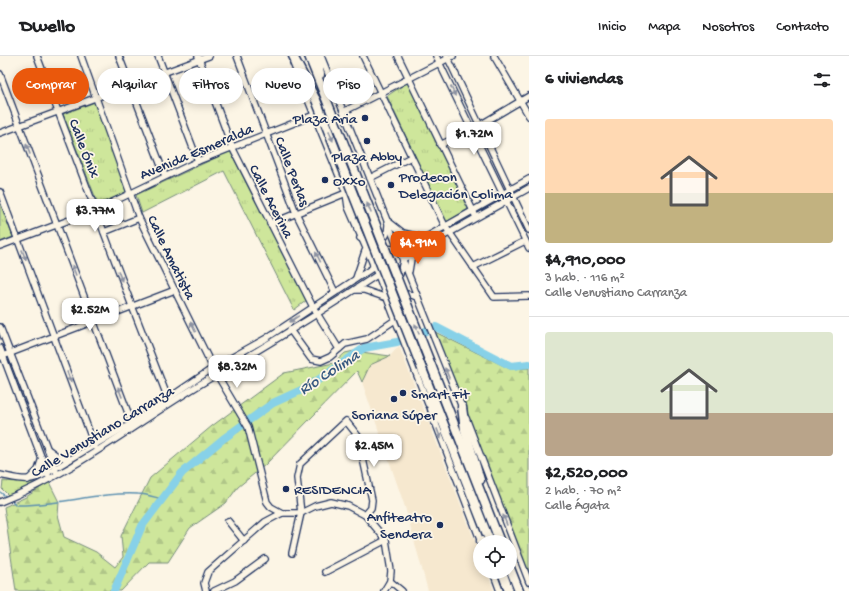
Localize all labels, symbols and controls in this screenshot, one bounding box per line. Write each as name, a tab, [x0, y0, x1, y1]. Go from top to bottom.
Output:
text: Dwello	[20, 16, 75, 39]
text: Inicio	[598, 19, 626, 36]
text: Mapa	[648, 19, 680, 36]
text: Nosotros	[702, 19, 754, 36]
text: Contacto	[776, 19, 829, 36]
chip: Comprar	[12, 68, 89, 104]
chip: Alquilar	[97, 68, 171, 104]
chip: Filtros	[179, 68, 243, 104]
chip: Nuevo	[251, 68, 315, 104]
chip: Piso	[323, 68, 374, 104]
icon: filters	[811, 69, 833, 91]
text: 6 viviendas	[545, 70, 623, 90]
one-way arrow	[450, 86, 456, 97]
place label: Plaza Aria	[292, 111, 358, 129]
marker: Plaza Aria	[360, 113, 370, 123]
street label: Calle Ónix	[64, 117, 103, 181]
street label: Avenida Esmeralda	[137, 121, 257, 185]
pin: $1.72M	[441, 122, 507, 156]
text: $1.72M	[455, 127, 493, 142]
one-way arrow	[328, 130, 334, 142]
street label: Calle Perlas	[270, 134, 313, 209]
marker: Plaza Abby	[362, 136, 372, 146]
one-way arrow	[25, 142, 31, 154]
icon: home	[653, 145, 725, 217]
place label: Plaza Abby	[331, 149, 403, 167]
street label: Calle Acerina	[244, 162, 297, 242]
place label: Prodecon Delegación Colima	[398, 169, 513, 204]
place label: Oxxo	[333, 173, 366, 191]
marker: Oxxo	[320, 175, 330, 185]
marker: Prodecon Delegación Colima	[386, 180, 396, 190]
pin: $3.77M	[62, 199, 128, 233]
one-way arrow	[366, 202, 372, 214]
text: $3.77M	[75, 204, 115, 219]
street label: Calle Amatista	[142, 213, 199, 304]
pin: $4.91M	[385, 231, 451, 265]
text: $4.91M	[400, 236, 436, 251]
one-way arrow	[21, 250, 27, 262]
one-way arrow	[315, 251, 321, 263]
text: $4,910,000	[545, 251, 625, 271]
one-way arrow	[71, 264, 77, 276]
one-way arrow	[118, 270, 124, 282]
text: 3 hab. · 116 m²	[545, 271, 625, 286]
text: Calle Venustiano Carranza	[545, 286, 687, 301]
pin: $2.52M	[57, 298, 123, 332]
text: $2.52M	[71, 303, 109, 318]
one-way arrow	[288, 316, 300, 323]
one-way arrow	[190, 321, 196, 333]
one-way arrow	[414, 324, 420, 335]
water label: Río Colima	[296, 347, 365, 400]
pin: $8.32M	[204, 355, 270, 389]
icon: home	[653, 358, 725, 430]
text: $8.32M	[217, 360, 257, 375]
one-way arrow	[444, 367, 450, 378]
one-way arrow	[67, 371, 73, 383]
street label: Calle Venustiano Carranza	[28, 382, 178, 483]
one-way arrow	[117, 385, 123, 397]
place label: Smart Fit	[411, 386, 471, 404]
marker: Smart Fit	[398, 388, 408, 398]
marker: Soriana Súper	[389, 394, 399, 404]
place label: Soriana Súper	[351, 407, 438, 425]
one-way arrow	[437, 428, 443, 440]
pin: $2.45M	[341, 434, 407, 468]
text: $2.45M	[355, 439, 393, 454]
text: $2,520,000	[545, 464, 628, 484]
place label: RESIDENCIA	[294, 482, 372, 500]
marker: RESIDENCIA	[281, 484, 291, 494]
text: 2 hab. · 70 m²	[545, 484, 621, 499]
text: Calle Ágata	[545, 499, 610, 514]
place label: Anfiteatro Sendera	[367, 509, 433, 544]
one-way arrow	[501, 513, 507, 525]
marker: Anfiteatro Sendera	[435, 520, 445, 530]
map controls	[473, 535, 517, 579]
button: locate	[473, 535, 517, 579]

